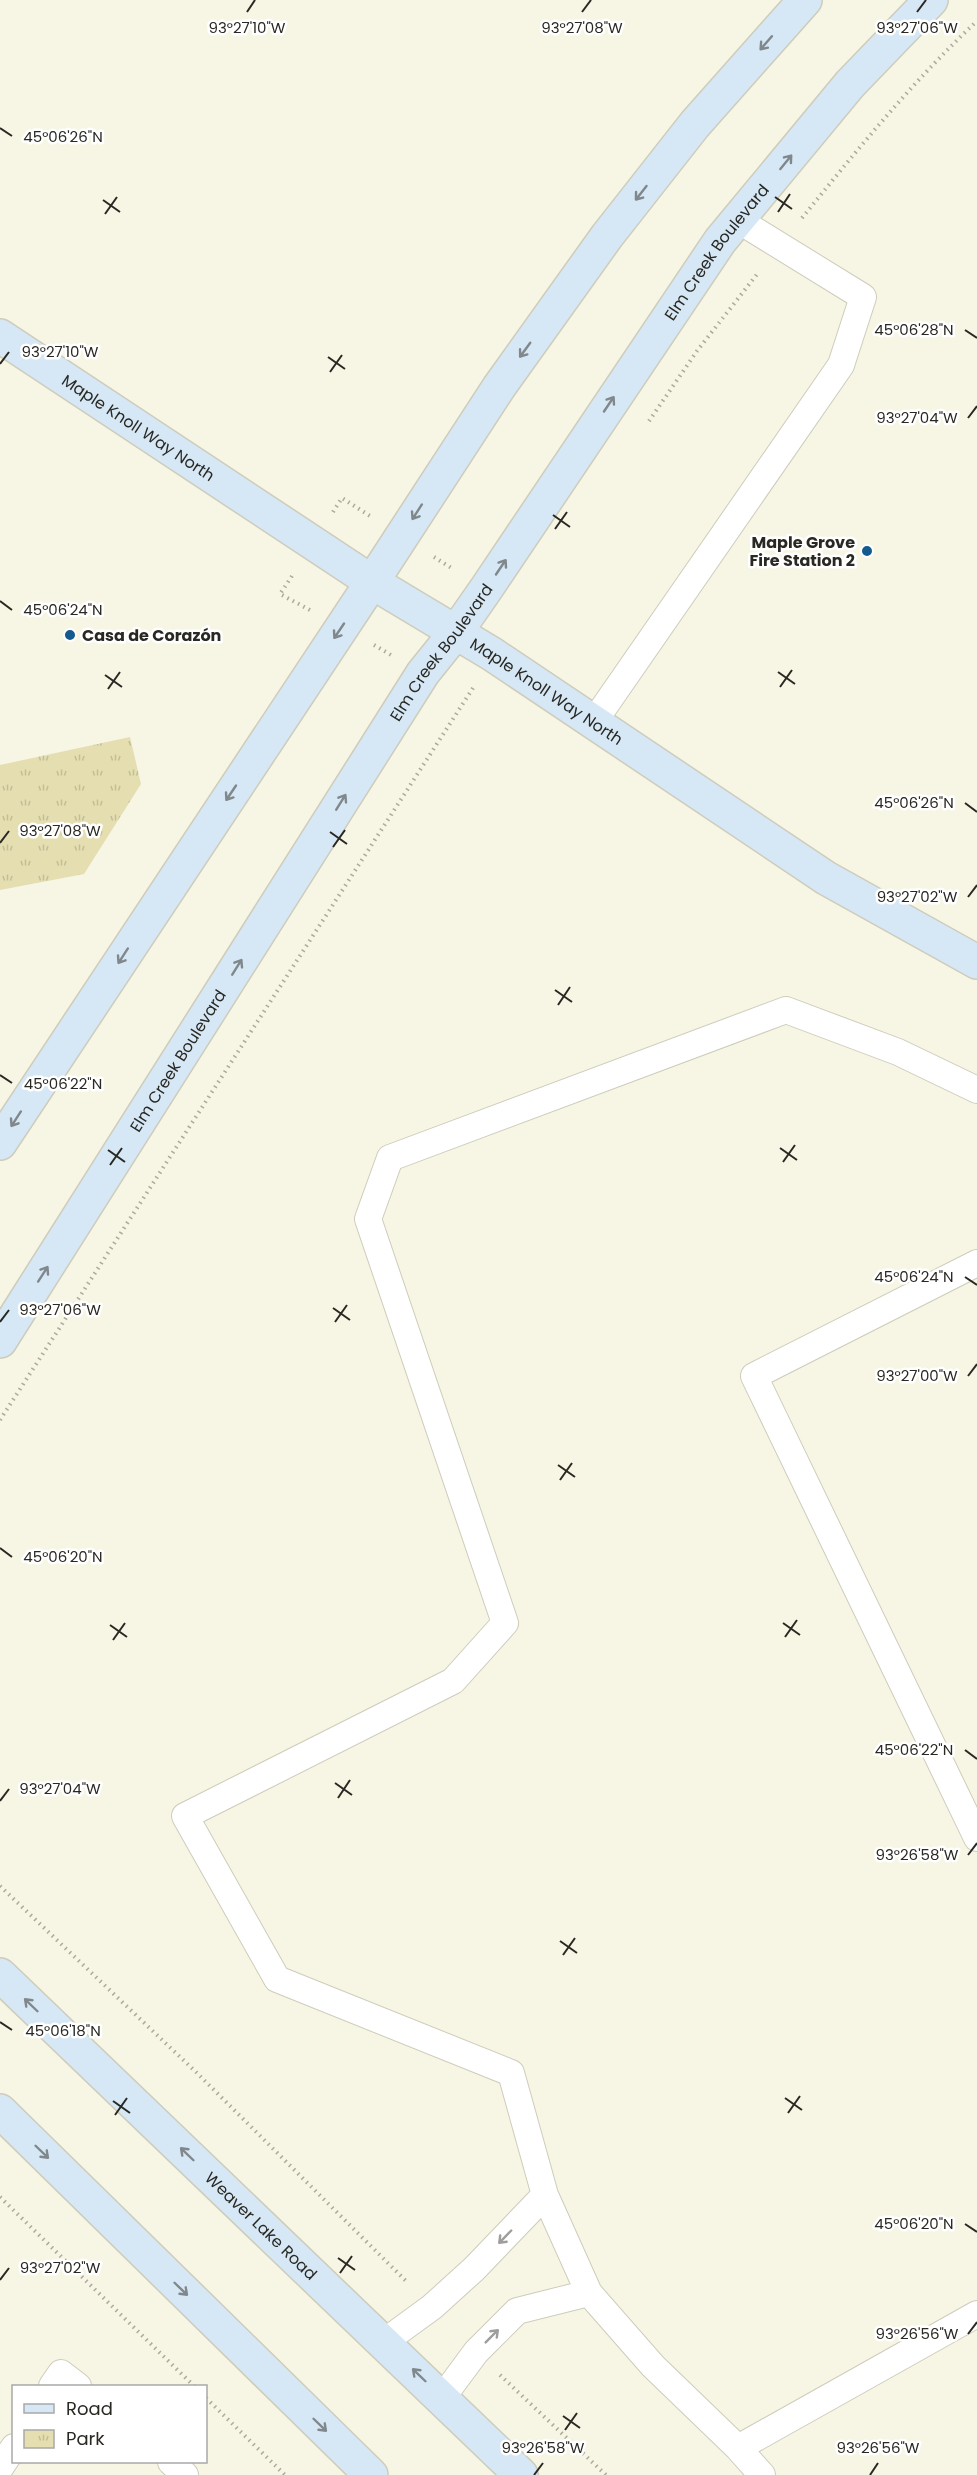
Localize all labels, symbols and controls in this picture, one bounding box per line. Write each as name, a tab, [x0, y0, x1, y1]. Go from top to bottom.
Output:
text: 93°27'10"W	[209, 17, 286, 38]
text: 93°27'08"W	[541, 17, 623, 38]
text: 93°27'06"W	[876, 17, 958, 38]
one-way arrow	[759, 35, 773, 50]
text: 45°06'26"N	[23, 126, 103, 147]
one-way arrow	[779, 154, 792, 170]
street label: Elm Creek Boulevard	[659, 179, 775, 325]
one-way arrow	[635, 185, 648, 201]
text: 45°06'28"N	[874, 319, 954, 340]
text: 93°27'10"W	[22, 341, 99, 362]
one-way arrow	[519, 341, 531, 357]
street label: Maple Knoll Way North	[57, 369, 219, 487]
one-way arrow	[603, 397, 615, 413]
text: 93°27'04"W	[876, 407, 958, 428]
one-way arrow	[410, 503, 423, 520]
place label: Maple Grove Fire Station 2	[750, 531, 855, 572]
marker: Maple Grove Fire Station 2	[860, 544, 874, 558]
one-way arrow	[496, 559, 508, 576]
street label: Elm Creek Boulevard	[384, 579, 498, 726]
text: 45°06'24"N	[23, 599, 103, 620]
one-way arrow	[333, 622, 345, 639]
place label: Casa de Corazón	[82, 624, 221, 647]
marker: Casa de Corazón	[63, 628, 77, 642]
street label: Maple Knoll Way North	[466, 632, 627, 751]
one-way arrow	[225, 784, 237, 801]
text: 45°06'26"N	[874, 792, 954, 813]
one-way arrow	[335, 794, 347, 811]
text: 93°27'08"W	[19, 820, 101, 841]
text: 93°27'02"W	[877, 886, 958, 907]
one-way arrow	[117, 947, 129, 963]
one-way arrow	[231, 959, 243, 976]
street label: Elm Creek Boulevard	[124, 985, 232, 1136]
text: 45°06'22"N	[24, 1073, 102, 1094]
one-way arrow	[10, 1110, 22, 1127]
one-way arrow	[37, 1266, 49, 1283]
text: 45°06'24"N	[874, 1266, 954, 1287]
text: 93°27'06"W	[19, 1299, 101, 1320]
text: 93°27'00"W	[876, 1365, 958, 1386]
text: 45°06'20"N	[23, 1546, 103, 1567]
text: 45°06'22"N	[875, 1739, 953, 1760]
text: 93°27'04"W	[19, 1778, 101, 1799]
text: 93°26'58"W	[876, 1844, 959, 1865]
one-way arrow	[23, 1997, 38, 2012]
text: 45°06'18"N	[25, 2020, 101, 2041]
one-way arrow	[34, 2145, 49, 2160]
one-way arrow	[179, 2147, 194, 2161]
street label: Weaver Lake Road	[200, 2167, 322, 2285]
text: 45°06'20"N	[874, 2213, 954, 2234]
one-way arrow	[498, 2229, 512, 2244]
text: 93°27'02"W	[20, 2257, 101, 2278]
one-way arrow	[173, 2281, 188, 2296]
text: 93°26'56"W	[876, 2323, 959, 2344]
one-way arrow	[484, 2329, 499, 2343]
one-way arrow	[412, 2369, 427, 2383]
legend	[12, 2385, 207, 2463]
text: Road	[66, 2396, 113, 2421]
one-way arrow	[313, 2418, 328, 2433]
text: Park	[66, 2426, 105, 2451]
text: 93°26'58"W	[502, 2437, 585, 2458]
text: 93°26'56"W	[837, 2437, 920, 2458]

